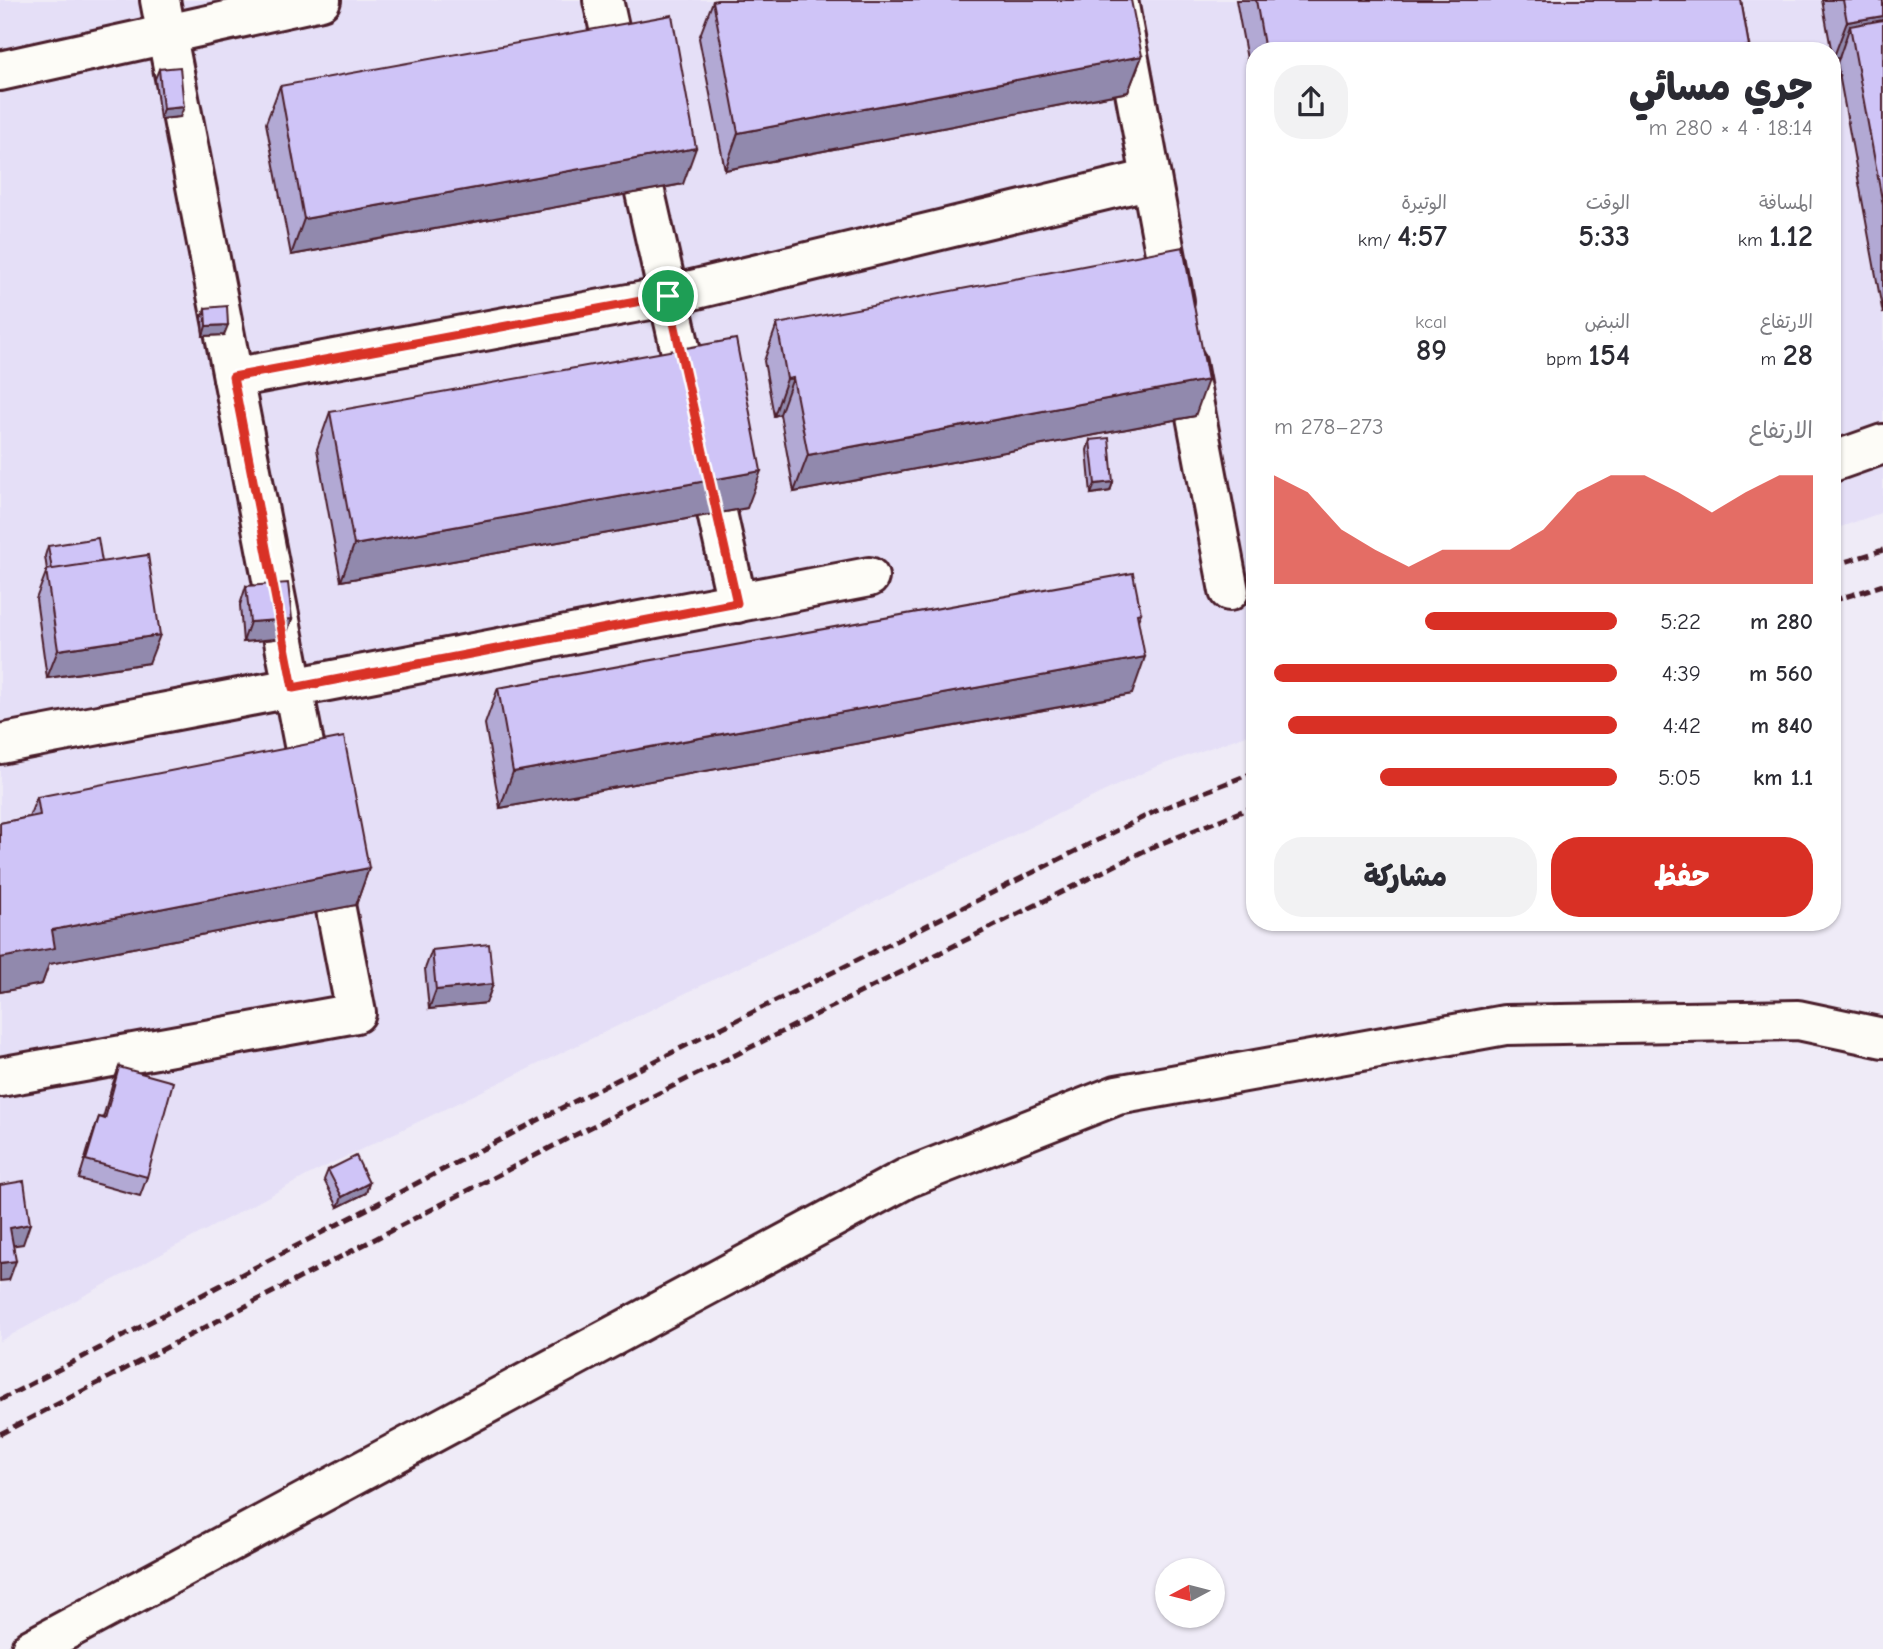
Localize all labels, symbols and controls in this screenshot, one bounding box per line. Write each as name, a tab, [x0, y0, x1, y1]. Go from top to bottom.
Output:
button: share	[1274, 65, 1348, 139]
text: جري مسائي	[1629, 66, 1813, 110]
text: 18:14 · 4 × 280 m	[1649, 114, 1813, 141]
text: الوتيرة	[1401, 192, 1447, 214]
text: الوقت	[1586, 192, 1630, 214]
text: المسافة	[1759, 192, 1813, 214]
text: 4:57	[1397, 219, 1447, 254]
text: 5:33	[1578, 219, 1630, 254]
text: 1.12	[1769, 219, 1813, 254]
text: /km	[1358, 229, 1397, 251]
text: km	[1738, 229, 1769, 251]
pin	[638, 266, 698, 326]
icon: arrive	[649, 277, 687, 315]
text: kcal	[1415, 311, 1447, 333]
text: النبض	[1585, 311, 1630, 333]
text: الارتفاع	[1760, 311, 1813, 333]
text: 89	[1416, 333, 1447, 368]
text: 154	[1588, 338, 1630, 373]
text: 28	[1783, 338, 1813, 373]
text: bpm	[1546, 348, 1588, 370]
text: m	[1761, 348, 1783, 370]
text: 273–278 m	[1274, 413, 1384, 440]
text: الارتفاع	[1749, 417, 1813, 444]
text: 5:22	[1660, 608, 1701, 635]
text: 280 m	[1750, 608, 1813, 635]
text: 4:39	[1662, 660, 1701, 687]
text: 560 m	[1749, 660, 1813, 687]
text: 4:42	[1663, 712, 1701, 739]
text: 840 m	[1751, 712, 1813, 739]
text: 5:05	[1658, 764, 1701, 791]
text: 1.1 km	[1753, 764, 1813, 791]
button: مشاركة	[1274, 837, 1537, 917]
button: حفظ	[1551, 837, 1813, 917]
north arrow	[1155, 1558, 1225, 1628]
map controls	[1155, 1558, 1225, 1628]

